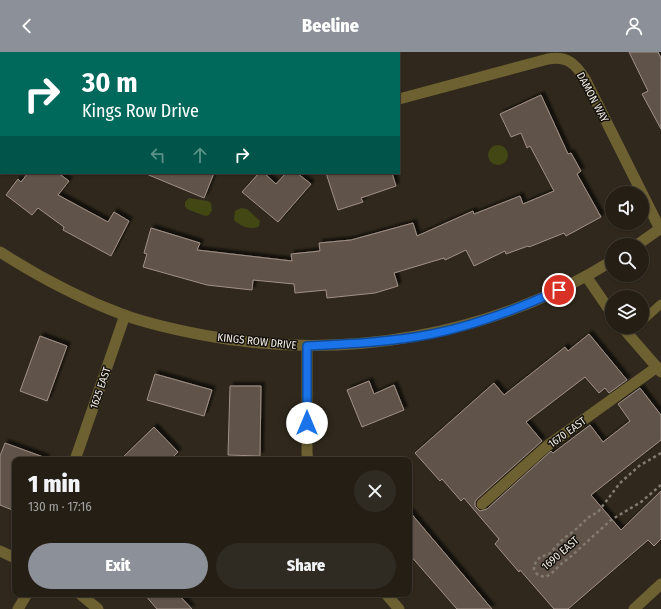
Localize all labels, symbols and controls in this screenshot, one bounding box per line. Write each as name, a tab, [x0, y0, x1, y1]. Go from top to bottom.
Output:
icon: back	[16, 15, 38, 37]
text: Beeline	[302, 15, 359, 37]
icon: person	[623, 15, 645, 37]
text: 30 m	[82, 66, 138, 99]
icon: right	[16, 68, 68, 120]
street label: DAMON WAY	[574, 70, 611, 125]
text: Kings Row Drive	[82, 100, 199, 122]
icon: left	[147, 144, 169, 166]
icon: ahead	[189, 144, 211, 166]
icon: right	[231, 144, 253, 166]
map controls	[605, 186, 649, 334]
button: sound	[605, 186, 649, 230]
button: search	[605, 238, 649, 282]
pin	[542, 273, 576, 307]
icon: arrive	[548, 279, 570, 301]
button: layers	[605, 290, 649, 334]
street label: KINGS ROW DRIVE	[217, 331, 297, 352]
street label: 1625 EAST	[87, 365, 114, 411]
position arrow	[286, 402, 328, 444]
street label: 1670 EAST	[546, 414, 589, 450]
text: 1 min	[28, 470, 80, 498]
button: close	[354, 470, 396, 512]
text: 130 m · 17:16	[28, 499, 92, 514]
street label: 1690 EAST	[539, 533, 582, 573]
button: Exit	[28, 543, 208, 589]
button: Share	[216, 543, 396, 589]

